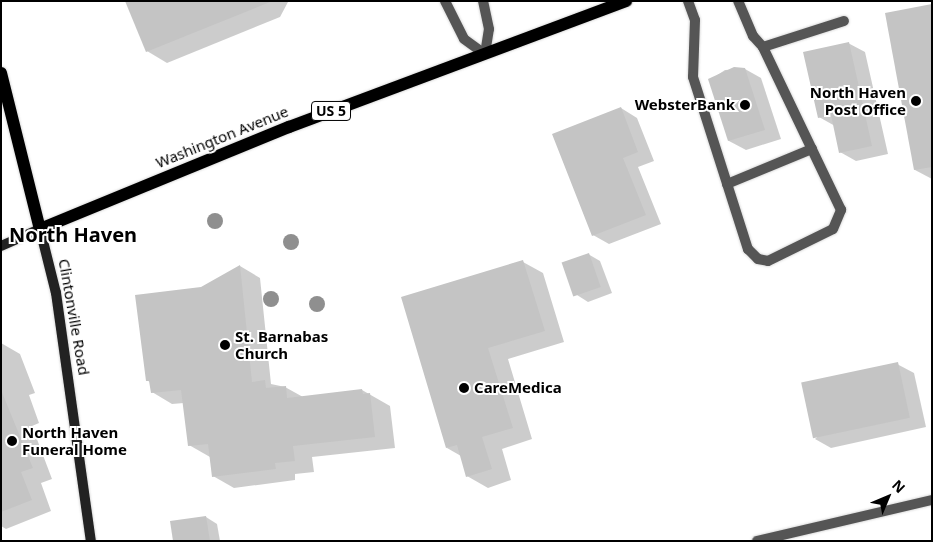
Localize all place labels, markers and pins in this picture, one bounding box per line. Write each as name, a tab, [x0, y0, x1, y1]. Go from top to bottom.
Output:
place label: North Haven Post Office	[810, 83, 906, 118]
marker: North Haven Post Office	[910, 95, 922, 107]
place label: WebsterBank	[635, 96, 735, 114]
marker: WebsterBank	[739, 99, 751, 111]
place label: St. Barnabas Church	[235, 327, 328, 362]
marker: St. Barnabas Church	[219, 339, 231, 351]
place label: CareMedica	[474, 379, 562, 397]
marker: CareMedica	[458, 382, 470, 394]
place label: North Haven Funeral Home	[22, 423, 127, 458]
marker: North Haven Funeral Home	[6, 435, 18, 447]

